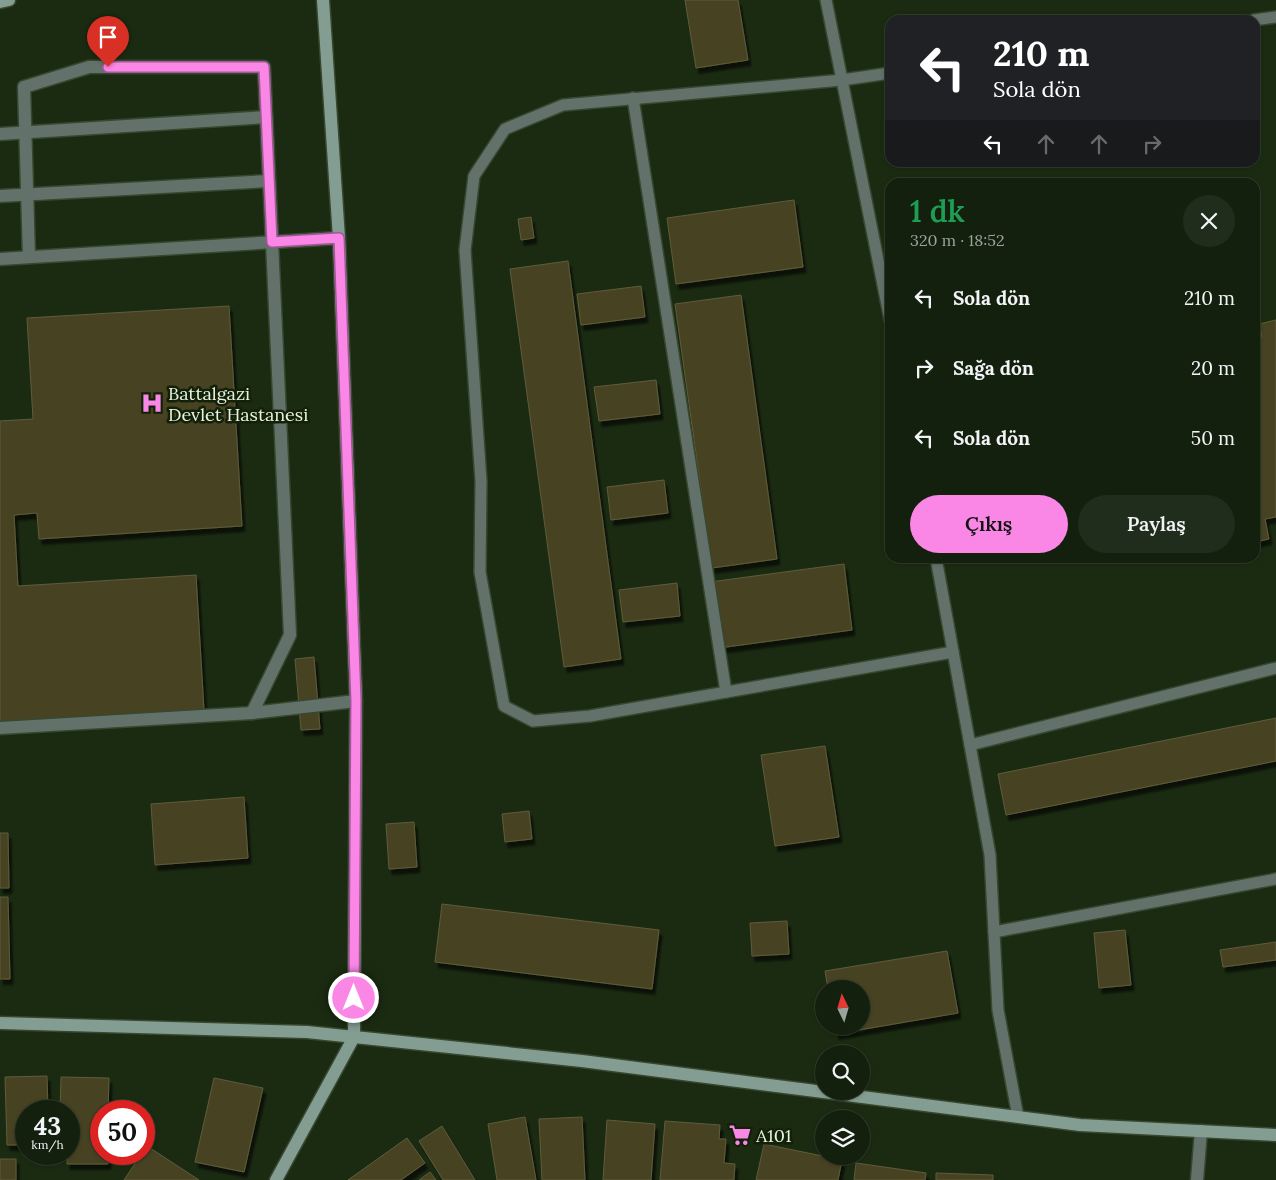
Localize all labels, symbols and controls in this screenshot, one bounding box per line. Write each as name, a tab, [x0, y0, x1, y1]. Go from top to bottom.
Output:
pin	[87, 16, 129, 67]
icon: arrive	[94, 23, 122, 51]
text: 210 m	[993, 31, 1090, 76]
icon: left	[910, 35, 975, 100]
text: Sola dön	[993, 75, 1081, 103]
icon: left	[979, 130, 1007, 158]
icon: ahead	[1032, 130, 1060, 158]
icon: ahead	[1085, 130, 1113, 158]
icon: right	[1138, 130, 1166, 158]
text: 1 dk	[910, 192, 965, 230]
button: close	[1183, 195, 1235, 247]
text: 320 m · 18:52	[910, 230, 1005, 250]
icon: left	[910, 284, 938, 312]
text: Sola dön	[953, 286, 1030, 310]
text: 210 m	[1184, 286, 1235, 310]
icon: right	[910, 354, 938, 382]
text: Sağa dön	[953, 356, 1034, 380]
text: 20 m	[1191, 356, 1235, 380]
place label: Battalgazi Devlet Hastanesi	[168, 382, 308, 426]
hospital icon: Battalgazi Devlet Hastanesi	[139, 390, 165, 416]
icon: left	[910, 424, 938, 452]
text: Sola dön	[953, 426, 1030, 450]
text: 50 m	[1191, 426, 1235, 450]
button: Çıkış	[910, 495, 1068, 553]
button: Paylaş	[1078, 495, 1235, 553]
position arrow	[327, 971, 379, 1023]
north arrow	[815, 980, 870, 1035]
map controls	[815, 980, 870, 1165]
button: search	[815, 1045, 870, 1100]
speed limit sign: 50	[90, 1100, 155, 1165]
text: 43	[34, 1110, 61, 1142]
button: layers	[815, 1110, 870, 1165]
supermarket icon: A101	[727, 1122, 753, 1148]
place label: A101	[755, 1124, 792, 1147]
text: km/h	[31, 1137, 64, 1152]

